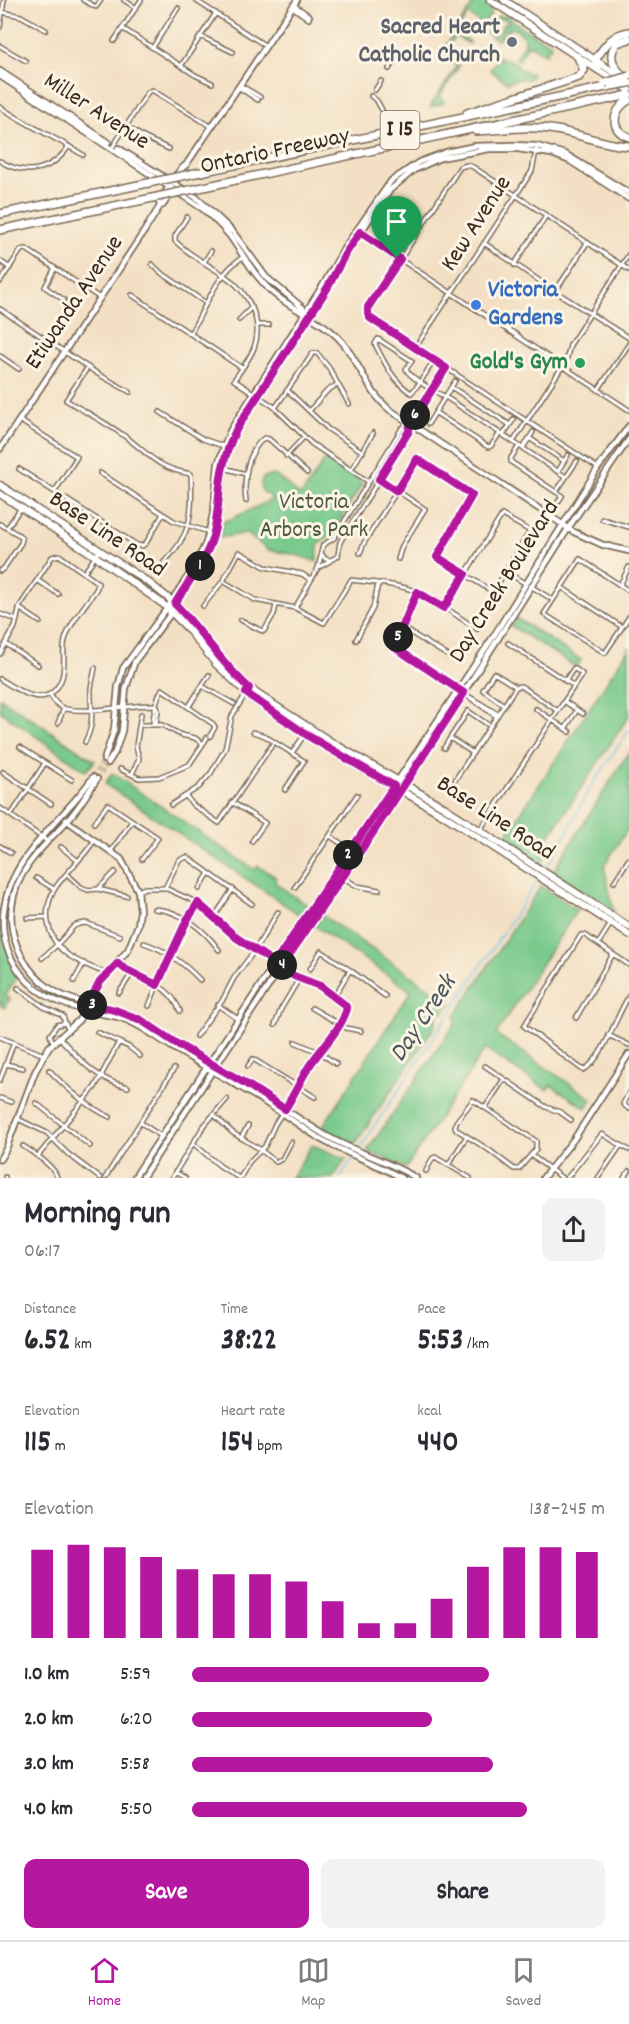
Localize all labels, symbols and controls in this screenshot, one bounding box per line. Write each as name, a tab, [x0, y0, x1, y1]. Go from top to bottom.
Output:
place label: Sacred Heart Catholic Church	[358, 11, 500, 73]
marker: Sacred Heart Catholic Church	[505, 35, 519, 49]
street label: Miller Avenue	[36, 65, 156, 159]
road number: I 15	[380, 111, 420, 149]
street label: Ontario Freeway	[197, 119, 354, 184]
street label: Kew Avenue	[433, 169, 521, 279]
pin	[371, 196, 422, 258]
icon: arrive	[380, 205, 413, 238]
street label: Etiwanda Avenue	[17, 229, 133, 377]
place label: Victoria Gardens	[488, 274, 563, 336]
marker: Victoria Gardens	[469, 298, 483, 312]
place label: Gold's Gym	[470, 346, 568, 380]
marker: Gold's Gym	[573, 356, 587, 370]
pin: 6	[400, 400, 430, 430]
text: 6	[411, 403, 419, 426]
street label: Base Line Road	[42, 483, 172, 587]
park label: Victoria Arbors Park	[260, 486, 368, 548]
street label: Day Creek Boulevard	[441, 494, 569, 670]
pin: 1	[185, 551, 215, 581]
text: 1	[198, 554, 202, 577]
pin: 5	[383, 622, 413, 652]
text: 5	[394, 625, 402, 648]
street label: Base Line Road	[429, 768, 561, 870]
pin: 2	[333, 840, 363, 870]
text: 2	[345, 843, 352, 866]
pin: 4	[267, 950, 297, 980]
text: 4	[279, 953, 285, 976]
water label: Day Creek	[381, 966, 468, 1070]
pin: 3	[77, 990, 107, 1020]
text: 3	[88, 993, 96, 1016]
text: Morning run	[24, 1192, 171, 1239]
button: share	[542, 1198, 605, 1261]
text: 06:17	[24, 1238, 60, 1266]
text: Distance	[24, 1298, 76, 1321]
text: Time	[221, 1298, 248, 1321]
text: Pace	[417, 1298, 446, 1321]
text: 6.52	[24, 1321, 71, 1364]
text: 38:22	[221, 1321, 277, 1364]
text: 5:53	[417, 1321, 463, 1364]
text: km	[71, 1333, 92, 1356]
text: /km	[463, 1333, 489, 1356]
text: Elevation	[24, 1400, 80, 1423]
text: Heart rate	[221, 1400, 285, 1423]
text: kcal	[417, 1400, 442, 1423]
text: 115	[24, 1423, 51, 1466]
text: 154	[221, 1423, 254, 1466]
text: 440	[417, 1423, 459, 1466]
text: m	[51, 1435, 66, 1458]
text: bpm	[254, 1435, 283, 1458]
text: Elevation	[24, 1496, 94, 1524]
text: 138–245 m	[529, 1496, 605, 1524]
text: 1.0 km	[24, 1661, 69, 1689]
text: 5:59	[120, 1661, 151, 1689]
text: 2.0 km	[24, 1706, 73, 1734]
text: 6:20	[120, 1706, 153, 1734]
text: 3.0 km	[24, 1751, 74, 1779]
text: 5:58	[120, 1751, 150, 1779]
text: 4.0 km	[24, 1796, 73, 1824]
text: 5:50	[120, 1796, 153, 1824]
button: Save	[24, 1859, 309, 1928]
button: Share	[321, 1859, 605, 1928]
tab: Home	[88, 1954, 121, 2013]
tab: Map	[297, 1954, 330, 2013]
tab: Saved	[505, 1954, 541, 2013]

